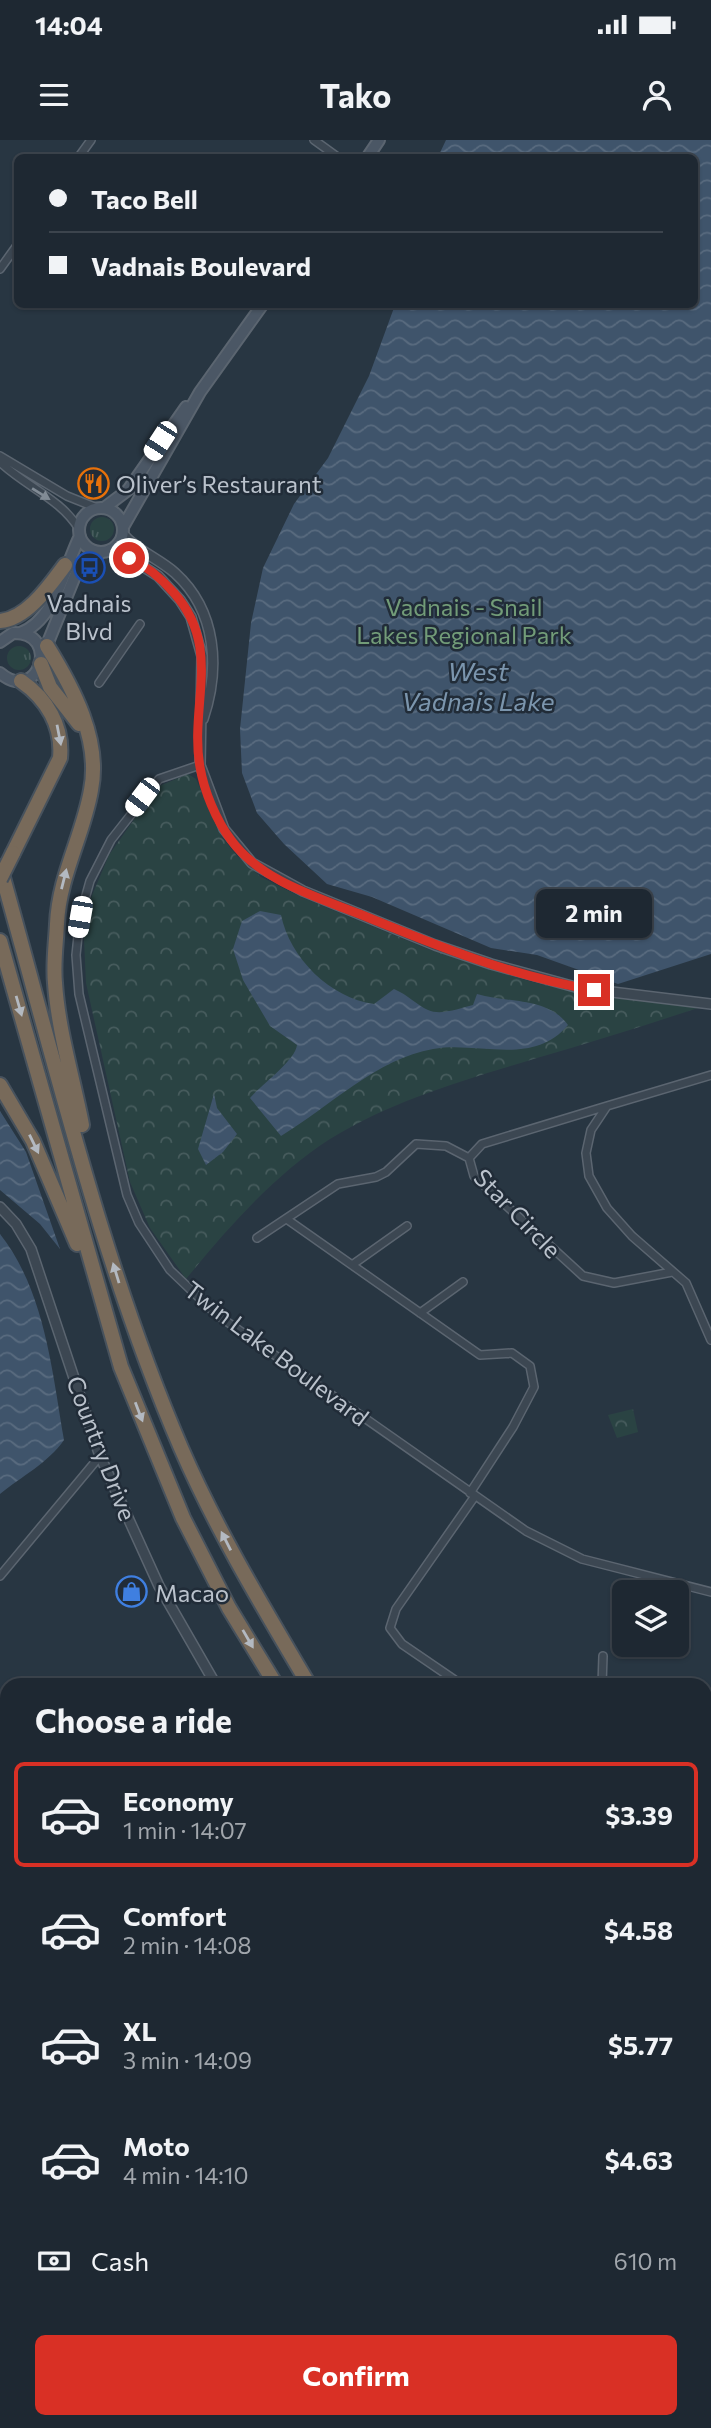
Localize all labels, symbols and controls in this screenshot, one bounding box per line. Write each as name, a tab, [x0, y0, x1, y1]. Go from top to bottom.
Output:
text: 14:04	[35, 9, 103, 40]
text: Tako	[320, 75, 391, 115]
icon: menu	[35, 76, 73, 114]
icon: person	[638, 76, 676, 114]
text: Taco Bell	[91, 183, 198, 214]
text: Vadnais Boulevard	[91, 250, 311, 281]
car	[140, 418, 181, 464]
restaurant icon: Oliver’s Restaurant	[76, 466, 110, 500]
place label: Oliver’s Restaurant	[116, 469, 322, 498]
one-way arrow	[31, 488, 51, 501]
route start	[113, 542, 145, 574]
bus stop icon: Vadnais Blvd	[72, 551, 106, 585]
place label: Vadnais Blvd	[46, 588, 132, 645]
park label: Vadnais - Snail Lakes Regional Park	[356, 592, 572, 649]
water label: West Vadnais Lake	[402, 655, 555, 716]
one-way arrow	[53, 724, 64, 746]
car	[121, 774, 164, 820]
one-way arrow	[58, 868, 69, 890]
callout: 2 min	[536, 888, 652, 938]
car	[67, 894, 94, 940]
text: 2 min	[565, 899, 623, 927]
route end	[578, 974, 610, 1006]
one-way arrow	[14, 996, 25, 1018]
one-way arrow	[29, 1134, 40, 1154]
street label: Star Circle	[468, 1162, 568, 1264]
one-way arrow	[110, 1262, 120, 1283]
street label: Twin Lake Boulevard	[179, 1274, 375, 1432]
street label: Country Drive	[61, 1372, 143, 1524]
one-way arrow	[133, 1402, 144, 1423]
one-way arrow	[220, 1531, 231, 1551]
shop icon: Macao	[115, 1575, 149, 1609]
place label: Macao	[155, 1578, 229, 1607]
map controls	[612, 1580, 689, 1657]
button: layers	[612, 1580, 689, 1657]
one-way arrow	[241, 1630, 254, 1649]
text: Choose a ride	[35, 1700, 232, 1740]
icon: car	[39, 1783, 102, 1846]
text: Economy	[123, 1785, 234, 1816]
text: $3.39	[605, 1799, 673, 1830]
text: 1 min · 14:07	[123, 1816, 247, 1844]
icon: car	[39, 1898, 102, 1961]
text: Comfort	[123, 1900, 226, 1931]
text: $4.58	[604, 1914, 673, 1945]
text: 2 min · 14:08	[123, 1931, 252, 1959]
icon: car	[39, 2013, 102, 2076]
text: XL	[123, 2015, 157, 2046]
text: $5.77	[608, 2029, 673, 2060]
text: 3 min · 14:09	[123, 2046, 252, 2074]
icon: car	[39, 2128, 102, 2191]
text: Moto	[123, 2130, 190, 2161]
text: $4.63	[605, 2144, 673, 2175]
text: 4 min · 14:10	[123, 2161, 249, 2189]
icon: cash	[35, 2242, 73, 2280]
text: Cash	[91, 2245, 149, 2276]
text: 610 m	[614, 2247, 677, 2275]
button: Confirm	[35, 2335, 677, 2415]

